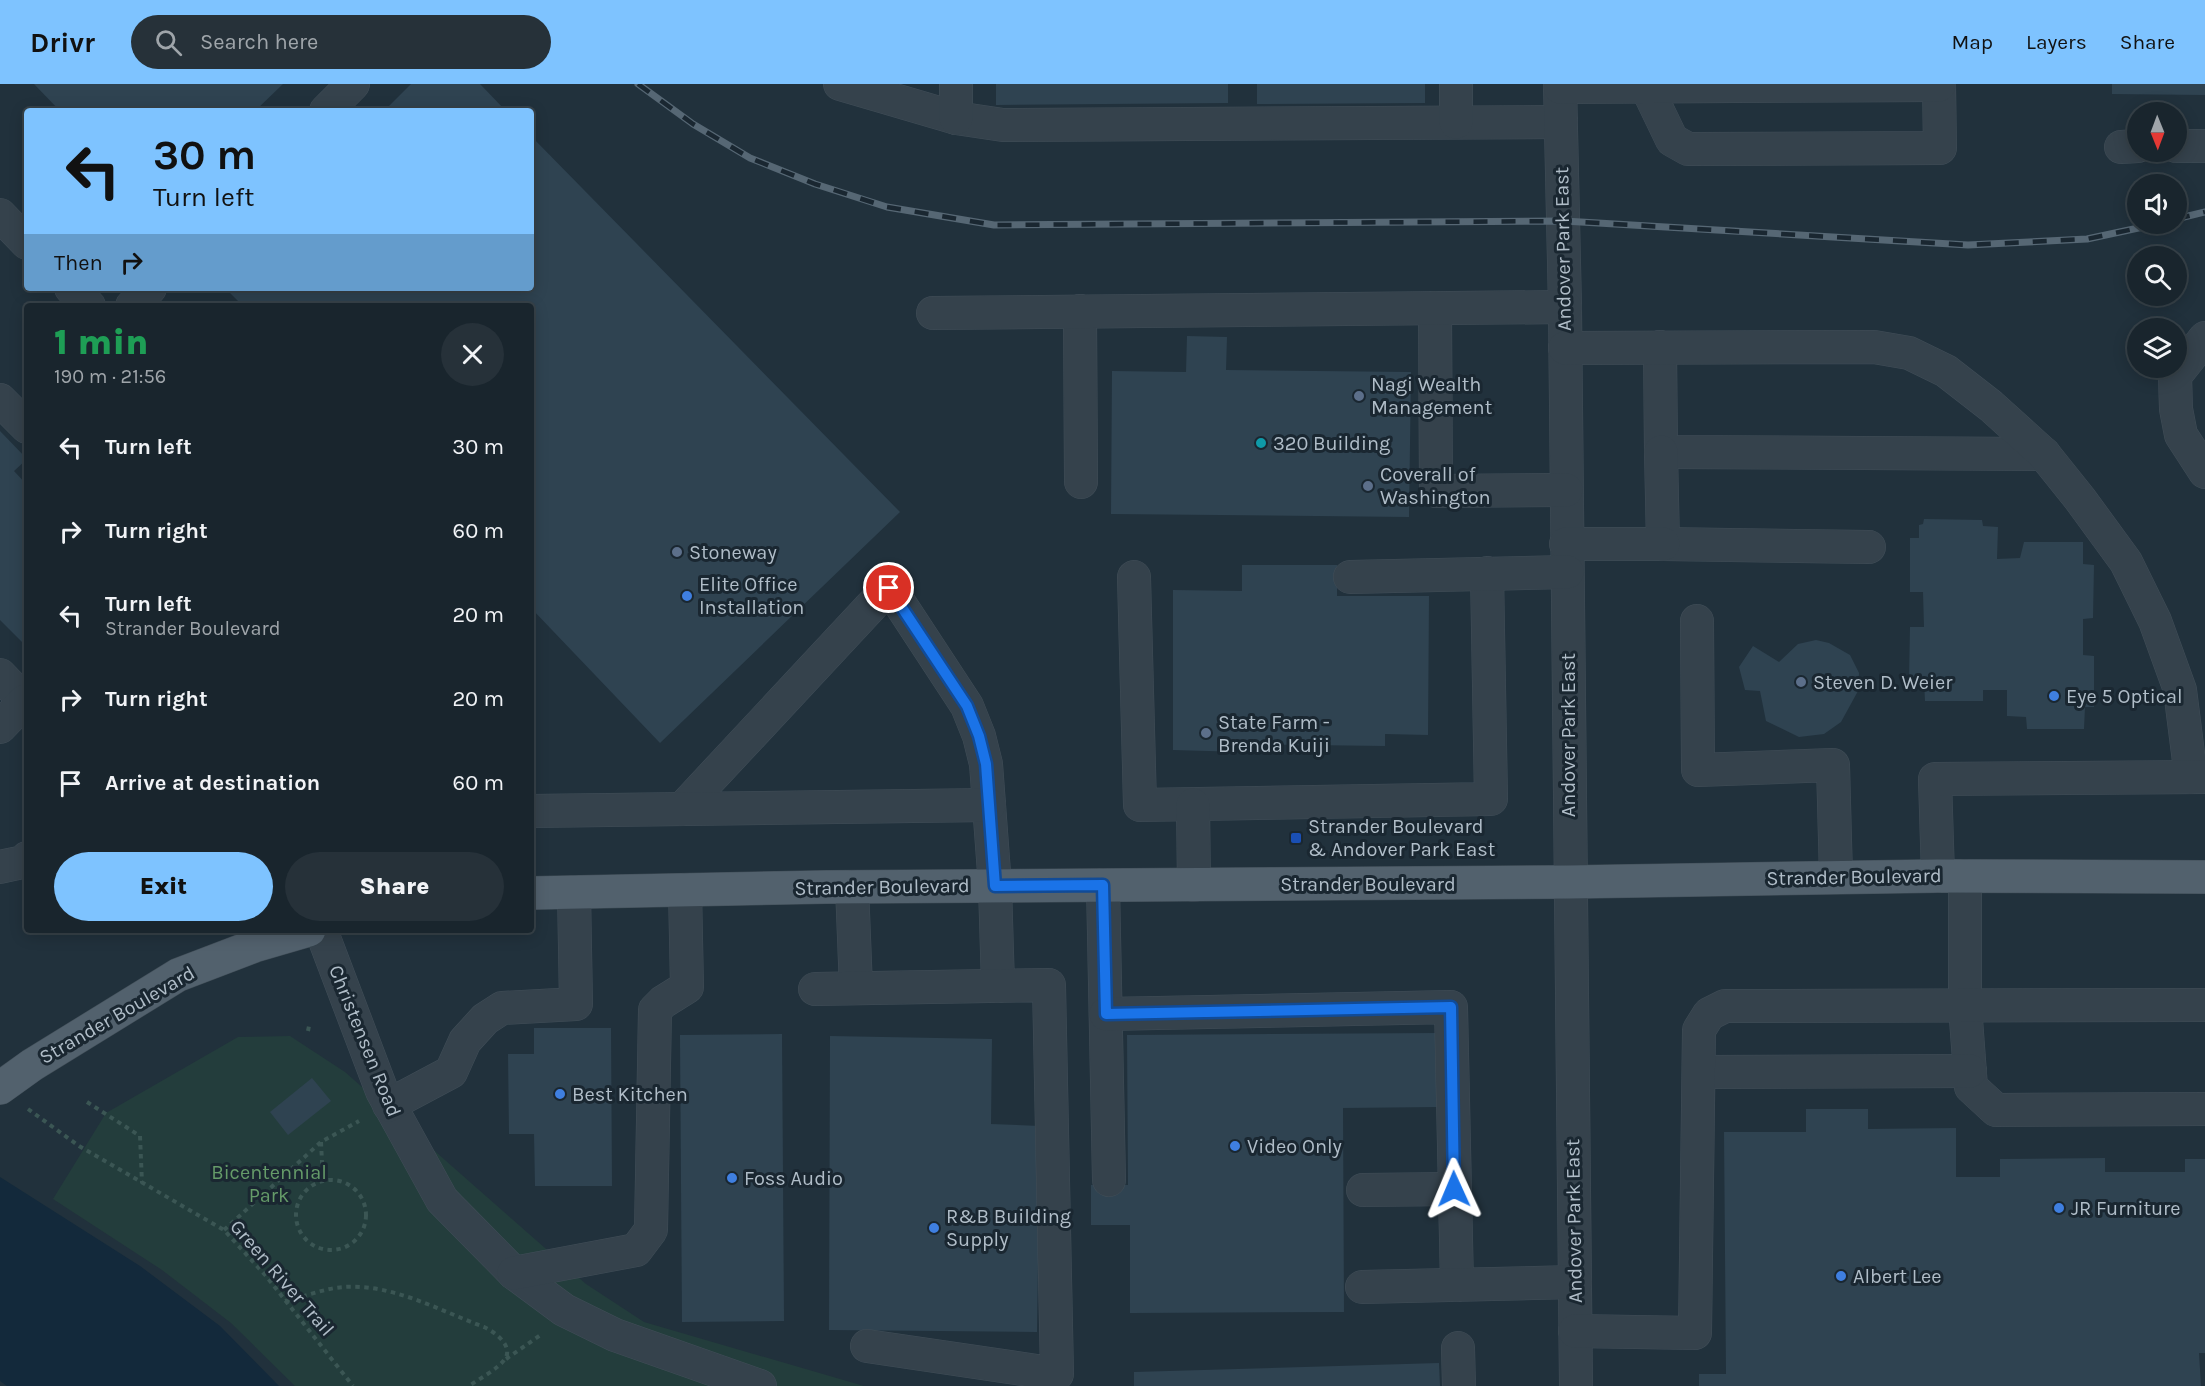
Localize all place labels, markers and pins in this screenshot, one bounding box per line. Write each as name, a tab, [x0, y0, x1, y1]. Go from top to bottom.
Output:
place label: Nagi Wealth Management	[1371, 373, 1493, 419]
marker: Nagi Wealth Management	[1352, 389, 1366, 403]
place label: 320 Building	[1273, 432, 1390, 455]
marker: 320 Building	[1254, 436, 1268, 450]
place label: Coverall of Washington	[1380, 463, 1491, 509]
marker: Coverall of Washington	[1361, 479, 1375, 493]
place label: Stoneway	[689, 541, 777, 564]
marker: Stoneway	[670, 545, 684, 559]
pin	[863, 562, 914, 613]
place label: Elite Office Installation	[699, 573, 804, 619]
marker: Elite Office Installation	[680, 589, 694, 603]
place label: Steven D. Weier	[1813, 671, 1953, 694]
marker: Steven D. Weier	[1794, 675, 1808, 689]
place label: Eye 5 Optical	[2066, 685, 2183, 708]
marker: Eye 5 Optical	[2047, 689, 2061, 703]
place label: State Farm - Brenda Kuiji	[1218, 711, 1330, 757]
marker: State Farm - Brenda Kuiji	[1199, 726, 1213, 740]
place label: Strander Boulevard & Andover Park East	[1308, 815, 1496, 861]
marker: Strander Boulevard & Andover Park East	[1289, 831, 1303, 845]
place label: Best Kitchen	[572, 1083, 688, 1106]
marker: Best Kitchen	[553, 1087, 567, 1101]
place label: Video Only	[1247, 1135, 1342, 1158]
marker: Video Only	[1228, 1139, 1242, 1153]
place label: Foss Audio	[744, 1167, 843, 1190]
marker: Foss Audio	[725, 1171, 739, 1185]
place label: JR Furniture	[2071, 1197, 2181, 1220]
marker: JR Furniture	[2052, 1201, 2066, 1215]
place label: R&B Building Supply	[946, 1205, 1071, 1251]
marker: R&B Building Supply	[927, 1221, 941, 1235]
place label: Albert Lee	[1853, 1265, 1942, 1288]
marker: Albert Lee	[1834, 1269, 1848, 1283]

